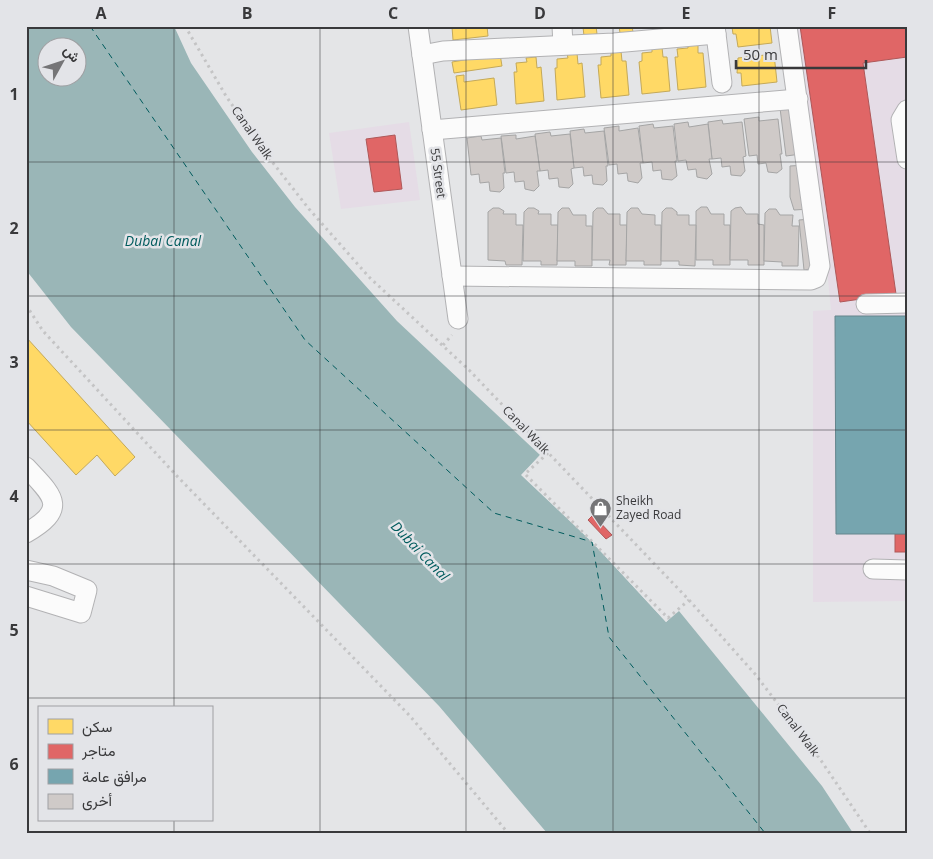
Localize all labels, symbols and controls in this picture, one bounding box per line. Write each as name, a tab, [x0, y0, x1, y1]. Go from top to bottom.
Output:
text: A	[95, 2, 107, 24]
text: B	[242, 2, 252, 24]
text: C	[388, 2, 398, 24]
text: D	[534, 2, 546, 24]
text: E	[682, 2, 691, 24]
text: F	[828, 2, 836, 24]
north arrow	[38, 38, 88, 88]
scale bar	[736, 38, 866, 70]
text: ش	[60, 41, 85, 66]
text: 50 m	[743, 44, 778, 64]
text: 1	[9, 83, 19, 105]
street label: Canal Walk	[228, 103, 277, 163]
street label: 55 Street	[427, 147, 450, 199]
text: 2	[9, 217, 19, 239]
water label: Dubai Canal	[125, 231, 202, 250]
text: 3	[9, 351, 19, 373]
street label: Canal Walk	[499, 402, 554, 458]
text: 4	[9, 485, 19, 507]
place label: Sheikh Zayed Road	[616, 492, 681, 523]
shop icon: Sheikh Zayed Road	[588, 496, 612, 527]
water label: Dubai Canal	[387, 517, 454, 585]
text: 5	[9, 619, 19, 641]
street label: Canal Walk	[773, 700, 824, 760]
legend	[38, 706, 212, 822]
text: سكن	[82, 716, 112, 737]
text: متاجر	[81, 740, 116, 760]
text: 6	[9, 753, 19, 775]
text: مرافق عامة	[82, 766, 147, 787]
text: أخرى	[82, 790, 112, 811]

